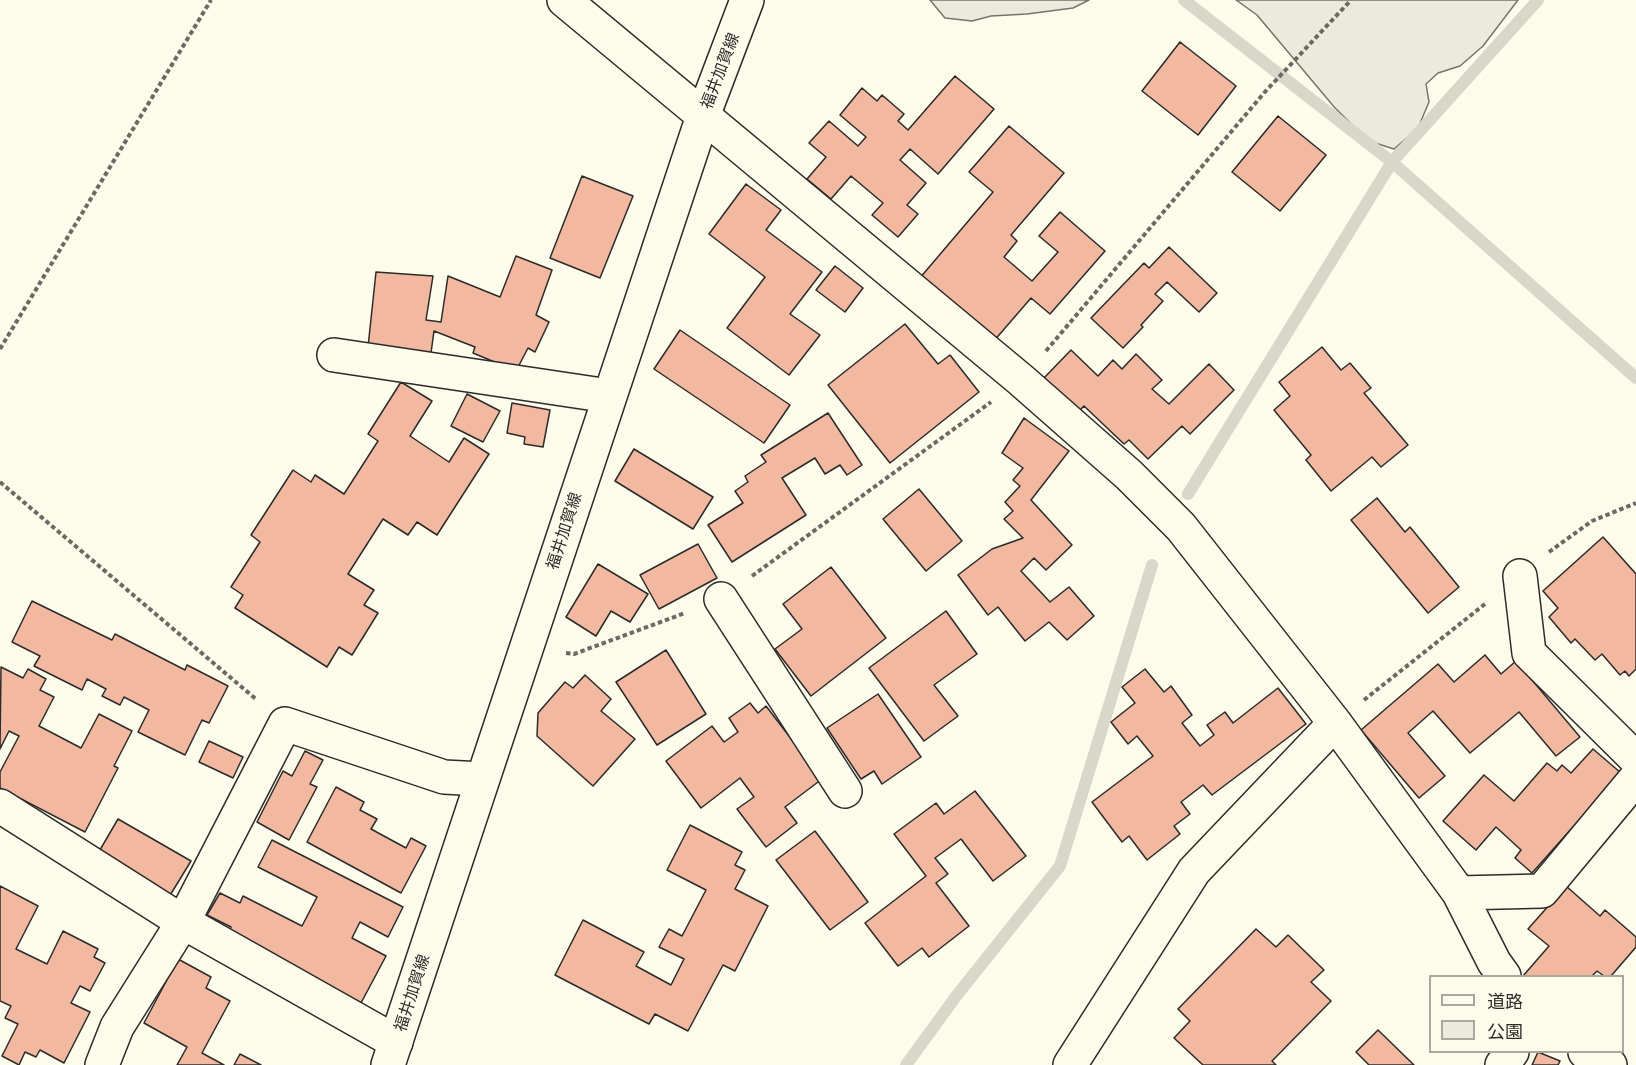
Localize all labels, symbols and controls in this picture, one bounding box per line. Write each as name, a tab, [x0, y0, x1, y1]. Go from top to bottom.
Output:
street label: 福井加賀線	[697, 30, 743, 112]
street label: 福井加賀線	[543, 490, 585, 572]
street label: 福井加賀線	[391, 952, 433, 1034]
legend	[1429, 975, 1624, 1053]
text: 道路	[1487, 990, 1523, 1012]
text: 公園	[1487, 1020, 1523, 1042]

